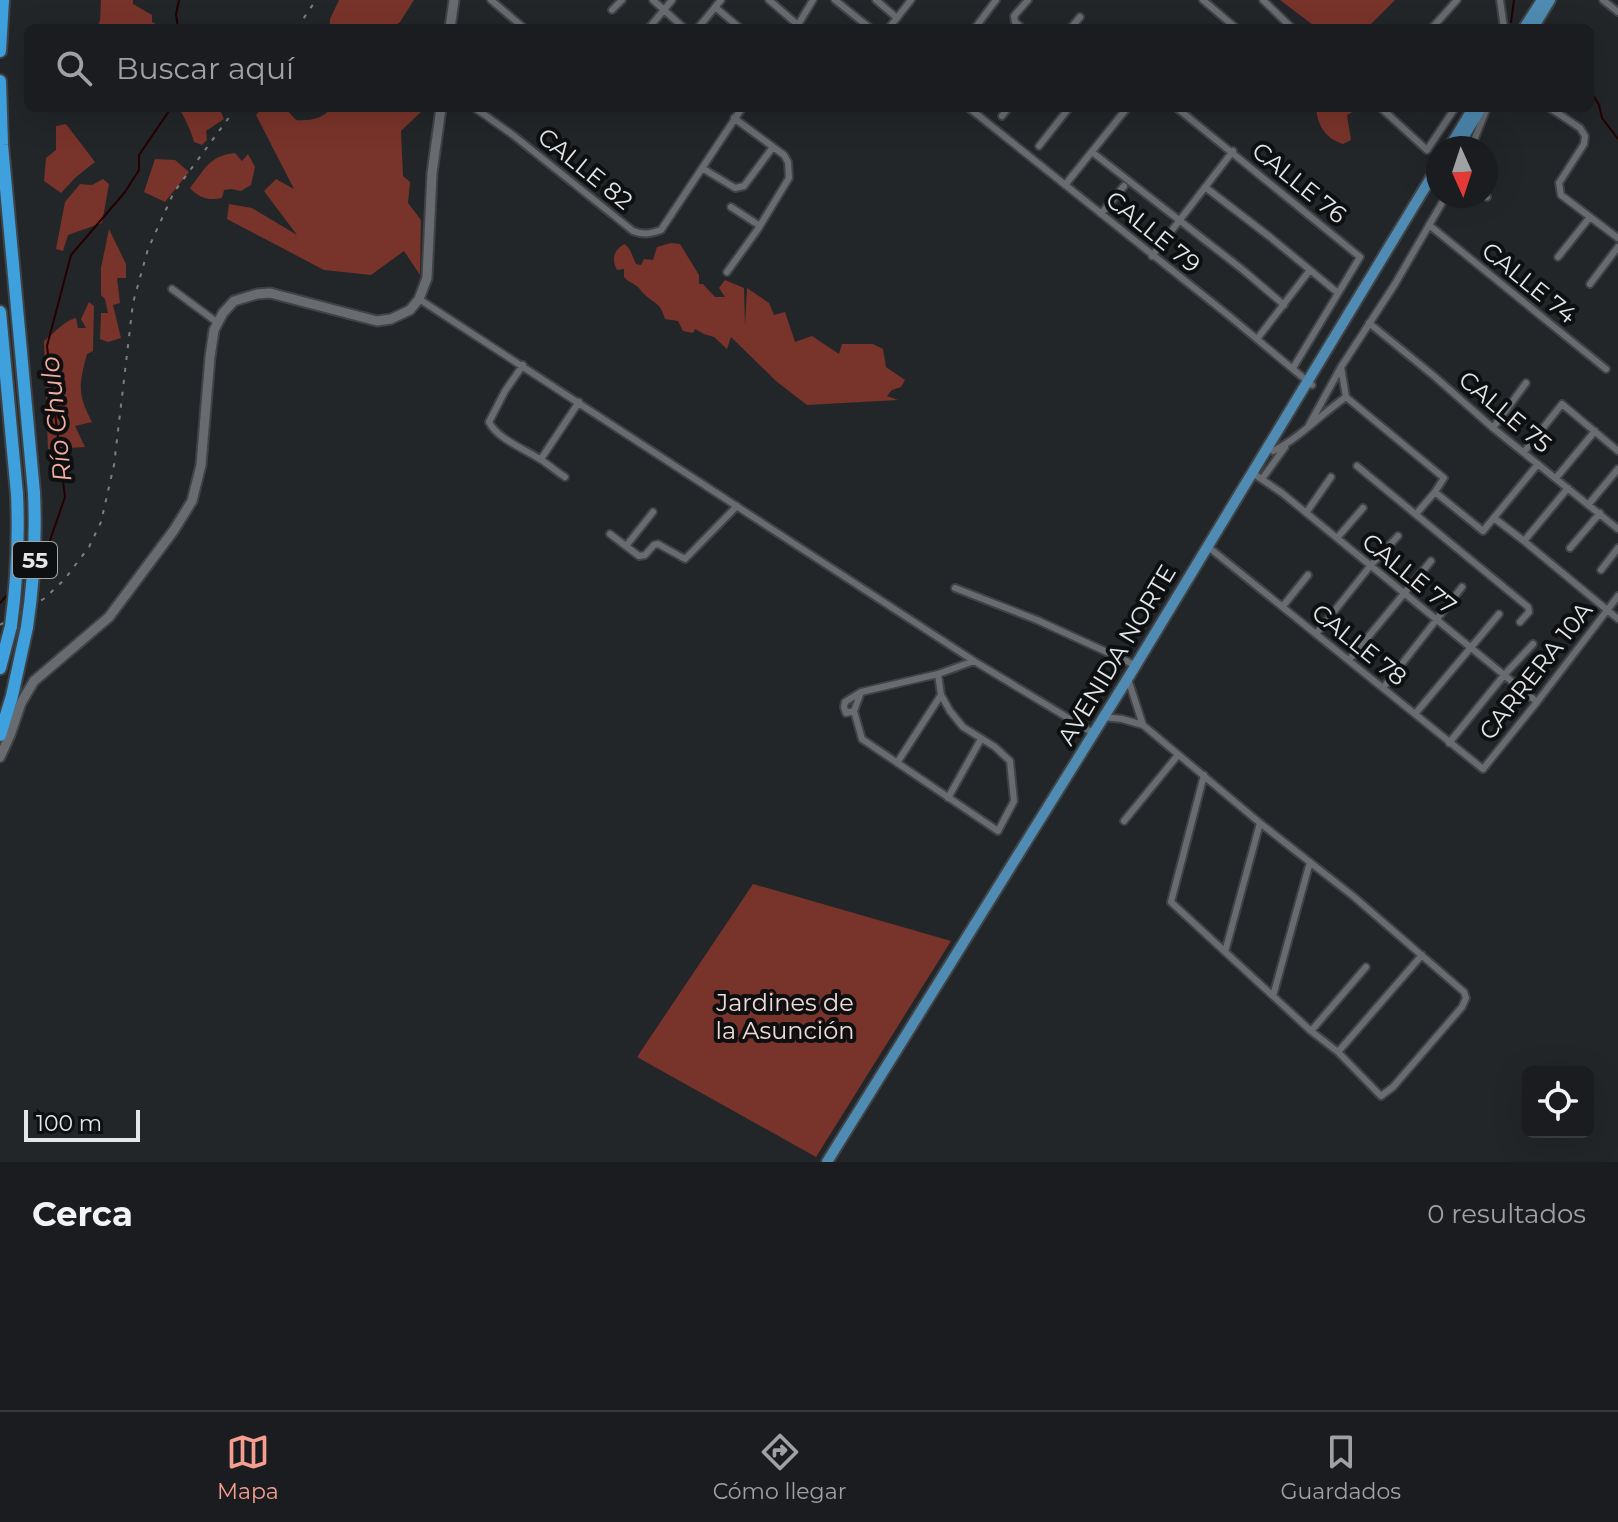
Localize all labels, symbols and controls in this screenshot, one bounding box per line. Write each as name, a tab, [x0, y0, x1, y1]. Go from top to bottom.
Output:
search box	[24, 24, 1594, 112]
icon: search	[52, 46, 96, 90]
text: Buscar aquí	[116, 50, 294, 87]
street label: CALLE 82	[532, 122, 638, 216]
street label: CALLE 76	[1246, 136, 1352, 229]
north arrow	[1426, 136, 1498, 208]
street label: CALLE 79	[1100, 185, 1206, 278]
street label: CALLE 74	[1476, 236, 1582, 329]
water label: Río Chulo	[34, 355, 78, 483]
street label: CALLE 75	[1453, 365, 1557, 459]
street label: CALLE 77	[1356, 527, 1462, 620]
road number: 55	[13, 542, 57, 578]
street label: AVENIDA NORTE	[1051, 559, 1182, 750]
street label: CARRERA 10A	[1473, 595, 1599, 745]
street label: CALLE 78	[1306, 598, 1413, 692]
park label: Jardines de la Asunción	[715, 988, 855, 1045]
map controls	[1522, 1066, 1594, 1138]
button: locate	[1522, 1066, 1594, 1138]
scale bar	[24, 1106, 140, 1142]
text: 100 m	[36, 1110, 102, 1137]
text: Cerca	[32, 1193, 133, 1235]
text: 0 resultados	[1427, 1198, 1586, 1230]
tab: Mapa	[217, 1430, 279, 1505]
tab: Cómo llegar	[713, 1430, 846, 1505]
tab: Guardados	[1280, 1430, 1401, 1505]

